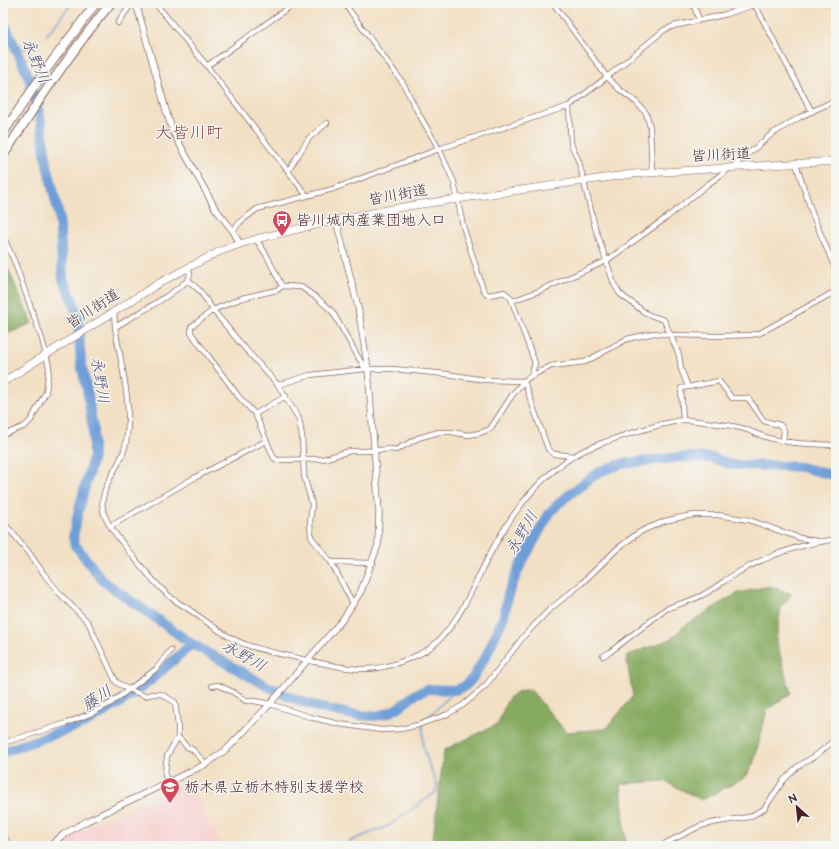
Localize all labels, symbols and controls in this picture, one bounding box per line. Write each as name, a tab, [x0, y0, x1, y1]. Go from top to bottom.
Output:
water label: 永野川	[16, 35, 56, 87]
district label: 大皆川町	[155, 121, 223, 145]
street label: 皆川街道	[690, 143, 752, 167]
street label: 皆川街道	[367, 179, 429, 211]
bus stop icon: 皆川城内産業団地入口	[271, 209, 293, 237]
place label: 皆川城内産業団地入口	[296, 210, 446, 231]
street label: 皆川街道	[62, 284, 124, 334]
water label: 永野川	[85, 355, 115, 405]
water label: 永野川	[500, 507, 544, 559]
water label: 永野川	[218, 634, 270, 678]
water label: 藤川	[78, 680, 116, 716]
school or university icon: 栃木県立栃木特別支援学校	[159, 776, 181, 804]
place label: 栃木県立栃木特別支援学校	[184, 777, 364, 798]
north arrow	[777, 787, 817, 827]
text: N	[786, 790, 799, 807]

